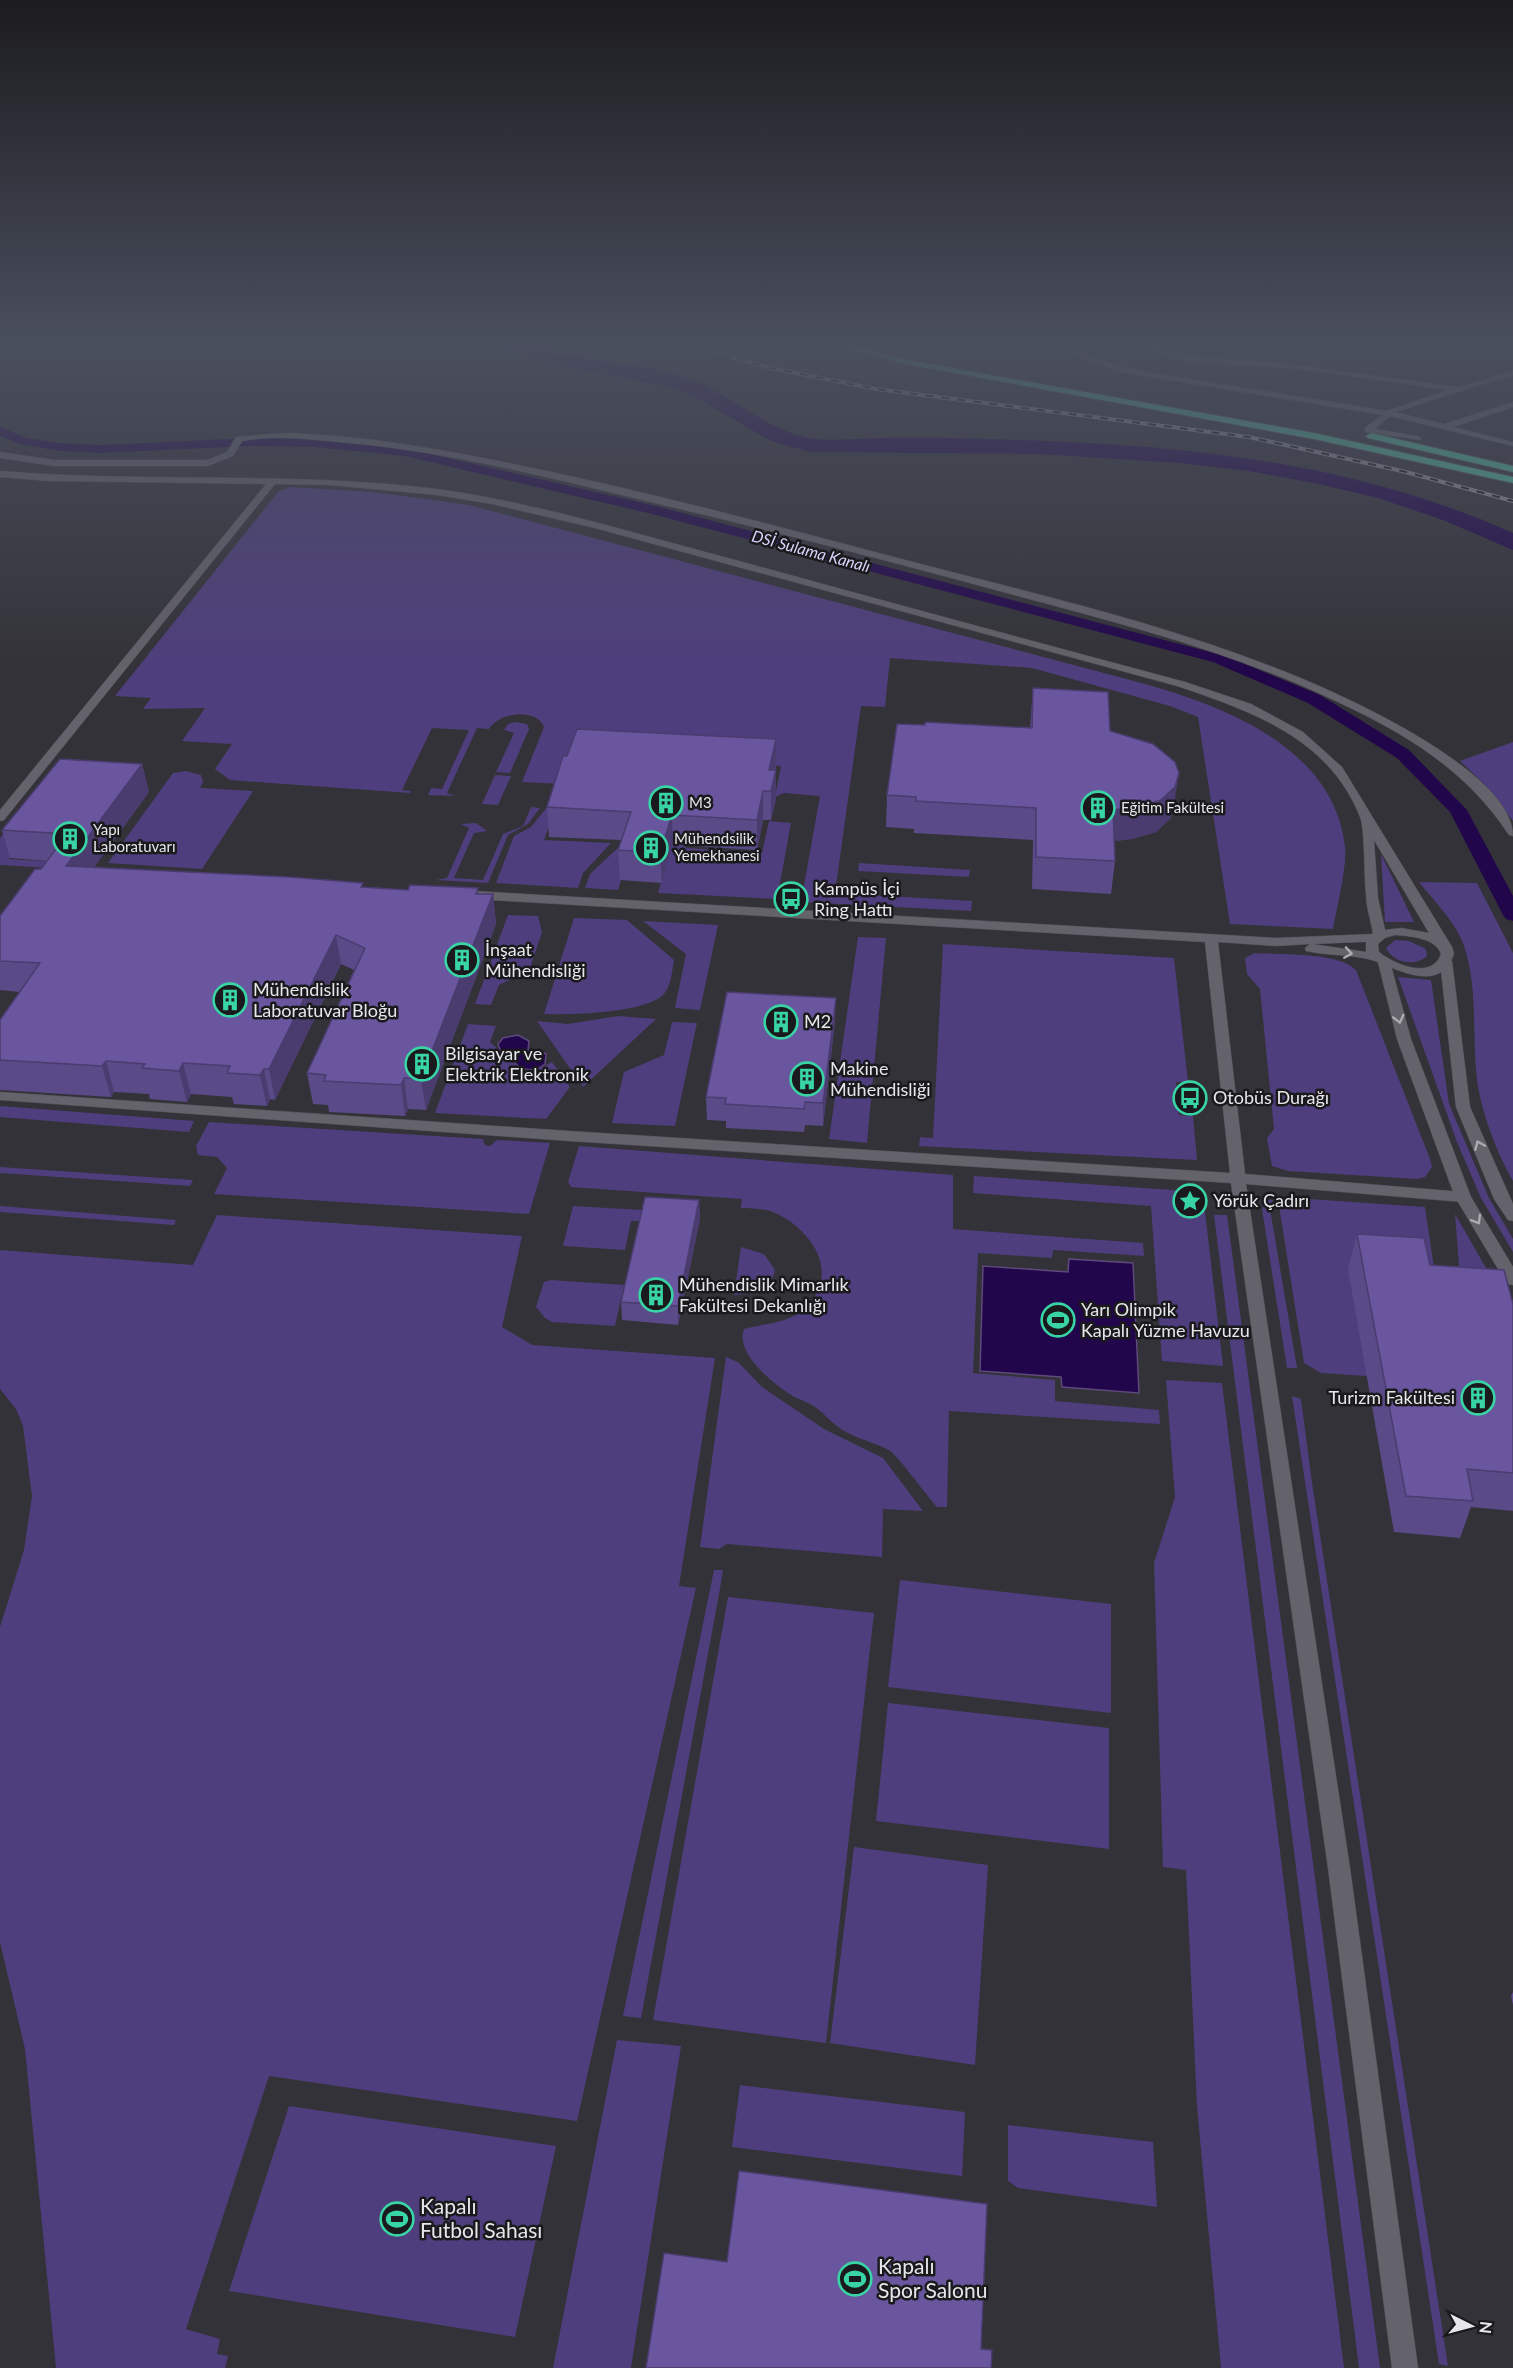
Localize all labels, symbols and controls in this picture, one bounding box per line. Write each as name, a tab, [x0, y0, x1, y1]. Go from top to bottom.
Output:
water label: DSİ Sulama Kanalı	[750, 526, 872, 575]
building icon: M3	[648, 785, 684, 821]
building icon: Eğitim Fakültesi	[1080, 790, 1116, 826]
place label: M3	[689, 793, 712, 811]
place label: Eğitim Fakültesi	[1121, 798, 1224, 816]
place label: Yapı Laboratuvarı	[93, 820, 176, 855]
building icon: Yapı Laboratuvarı	[52, 821, 88, 857]
place label: Mühendsilik Yemekhanesi	[674, 829, 760, 864]
building icon: Mühendsilik Yemekhanesi	[633, 830, 669, 866]
place label: Kampüs İçi Ring Hattı	[814, 877, 900, 920]
bus stop icon: Kampüs İçi Ring Hattı	[773, 881, 809, 917]
place label: İnşaat Mühendisliği	[485, 938, 586, 981]
building icon: İnşaat Mühendisliği	[444, 942, 480, 978]
one-way arrow	[1343, 947, 1352, 959]
place label: Mühendislik Laboratuvar Bloğu	[253, 978, 397, 1021]
building icon: Mühendislik Laboratuvar Bloğu	[212, 982, 248, 1018]
building icon: M2	[763, 1004, 799, 1040]
place label: M2	[804, 1010, 831, 1032]
one-way arrow	[1391, 1014, 1404, 1024]
place label: Bilgisayar ve Elektrik Elektronik	[445, 1042, 590, 1085]
building icon: Bilgisayar ve Elektrik Elektronik	[404, 1046, 440, 1082]
place label: Makine Mühendisliği	[830, 1057, 931, 1100]
building icon: Makine Mühendisliği	[789, 1061, 825, 1097]
bus stop icon: Otobüs Durağı	[1172, 1080, 1208, 1116]
place label: Otobüs Durağı	[1213, 1086, 1329, 1108]
one-way arrow	[1474, 1140, 1486, 1151]
place icon: Yörük Çadırı	[1172, 1183, 1208, 1219]
place label: Yörük Çadırı	[1213, 1189, 1309, 1211]
one-way arrow	[1470, 1214, 1482, 1224]
place label: Mühendislik Mimarlık Fakültesi Dekanlığı	[679, 1273, 849, 1316]
building icon: Mühendislik Mimarlık Fakültesi Dekanlığı	[638, 1277, 674, 1313]
place label: Yarı Olimpik Kapalı Yüzme Havuzu	[1081, 1298, 1250, 1341]
sports icon: Yarı Olimpik Kapalı Yüzme Havuzu	[1040, 1302, 1076, 1338]
building icon: Turizm Fakültesi	[1460, 1380, 1496, 1416]
place label: Turizm Fakültesi	[1328, 1386, 1455, 1408]
place label: Kapalı Futbol Sahası	[420, 2193, 542, 2242]
sports icon: Kapalı Futbol Sahası	[379, 2201, 415, 2237]
place label: Kapalı Spor Salonu	[878, 2253, 987, 2302]
sports icon: Kapalı Spor Salonu	[837, 2261, 873, 2297]
north arrow	[1441, 2296, 1501, 2356]
text: N	[1476, 2320, 1497, 2335]

